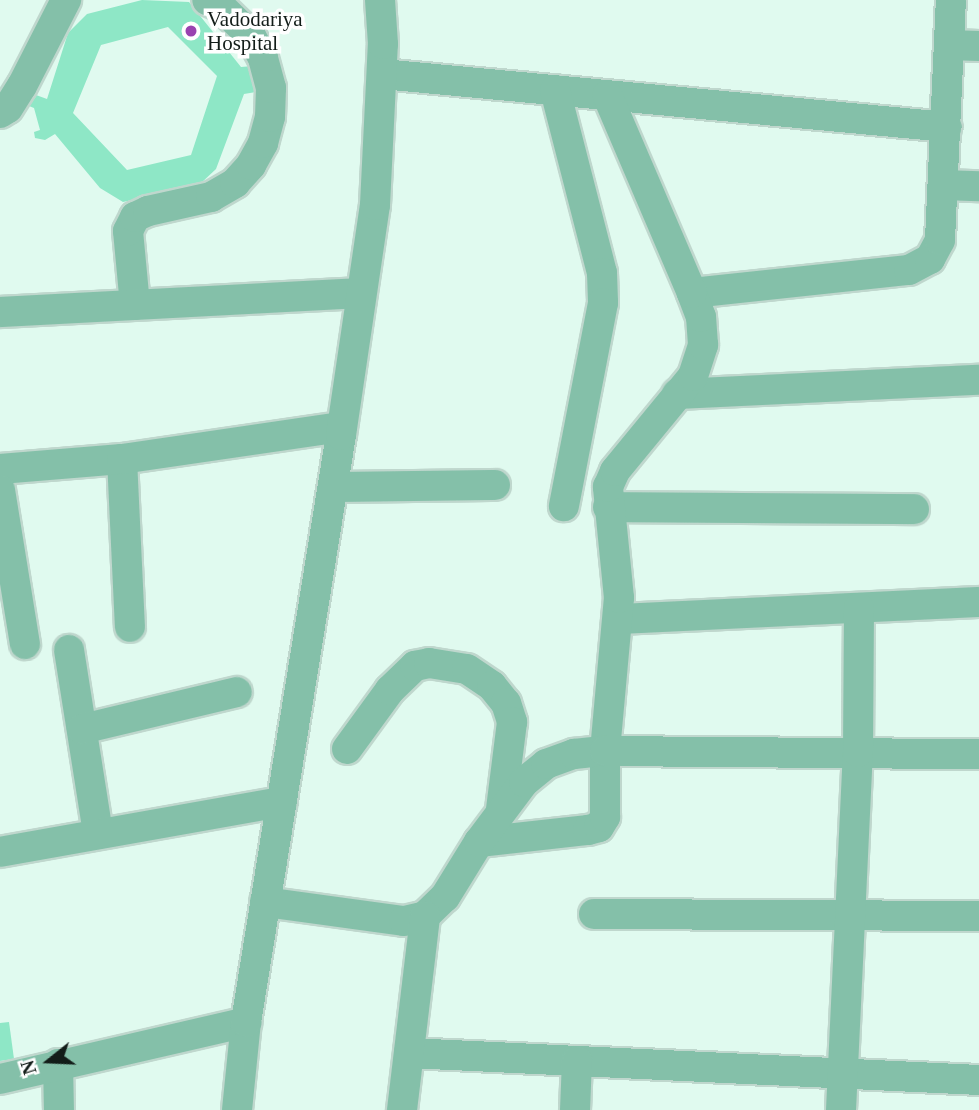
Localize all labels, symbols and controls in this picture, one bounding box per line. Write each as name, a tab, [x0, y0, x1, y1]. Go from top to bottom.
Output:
place label: Vadodariya Hospital	[207, 6, 303, 56]
marker: Vadodariya Hospital	[181, 21, 201, 41]
north arrow	[14, 1026, 84, 1096]
text: N	[16, 1058, 41, 1077]

